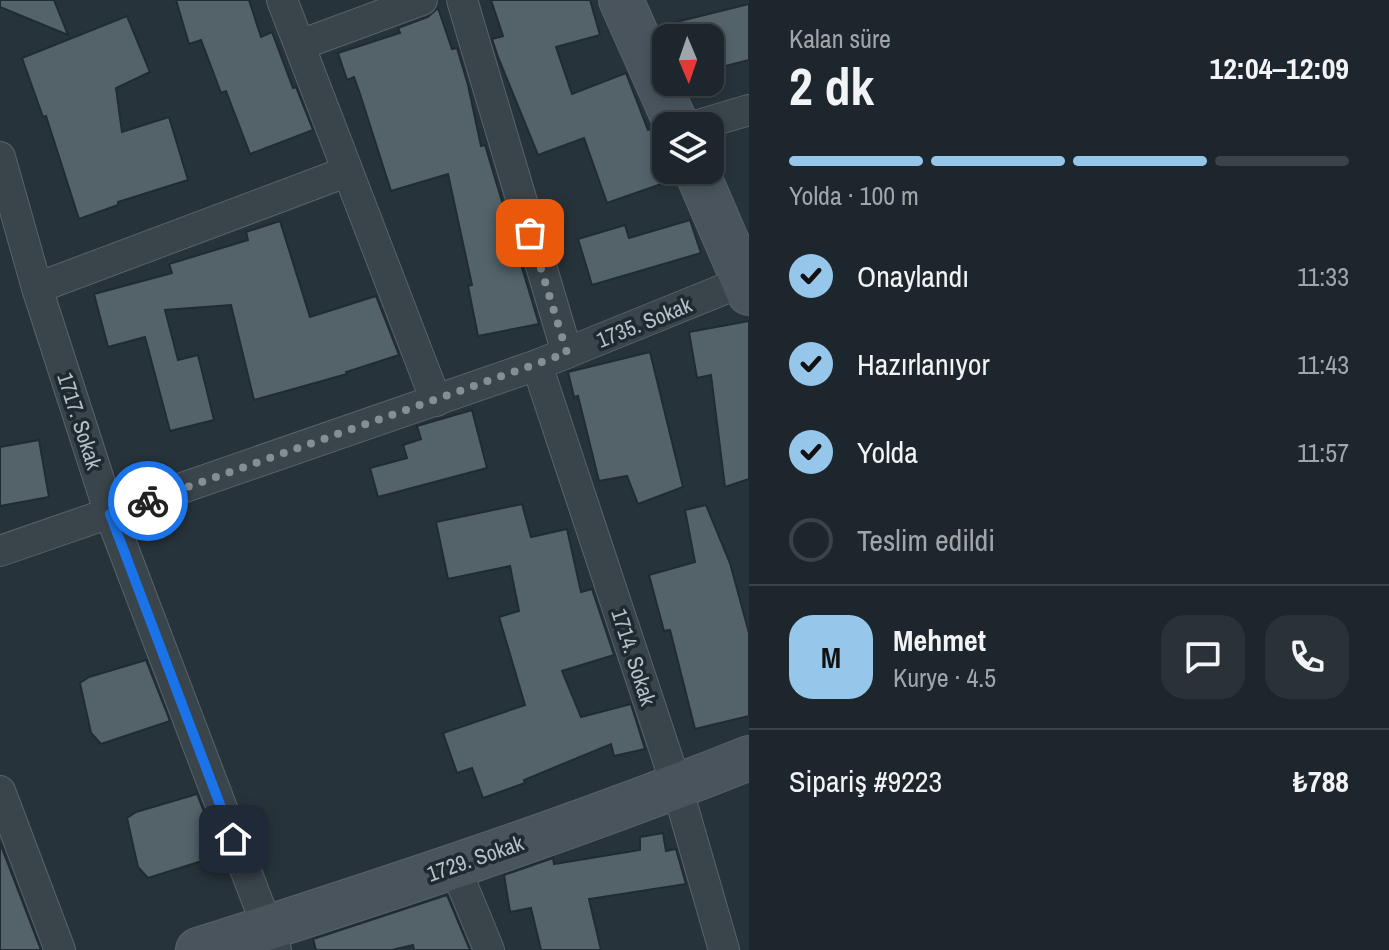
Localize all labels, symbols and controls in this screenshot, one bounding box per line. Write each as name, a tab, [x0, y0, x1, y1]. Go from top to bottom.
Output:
text: Kalan süre	[789, 21, 891, 56]
north arrow	[652, 24, 724, 96]
map controls	[652, 24, 724, 184]
text: 12:04–12:09	[1210, 48, 1349, 88]
text: 2 dk	[789, 51, 874, 121]
button: layers	[652, 112, 724, 184]
text: Yolda · 100 m	[789, 178, 919, 213]
pin	[496, 199, 564, 267]
icon: bag	[508, 211, 552, 255]
icon: check	[789, 254, 833, 298]
text: Onaylandı	[857, 256, 969, 296]
text: 11:33	[1297, 259, 1349, 294]
street label: 1735. Sokak	[592, 289, 697, 355]
icon: check	[789, 342, 833, 386]
text: Hazırlanıyor	[857, 344, 990, 384]
text: 11:43	[1297, 347, 1349, 382]
street label: 1717. Sokak	[50, 369, 110, 474]
icon: check	[789, 430, 833, 474]
text: Yolda	[857, 432, 918, 472]
text: 11:57	[1297, 435, 1349, 470]
courier	[108, 461, 188, 541]
icon: bike	[126, 479, 170, 523]
text: Teslim edildi	[857, 520, 995, 560]
street label: 1714. Sokak	[604, 605, 664, 710]
button: chat	[1161, 615, 1245, 699]
button: phone	[1265, 615, 1349, 699]
text: Mehmet	[893, 620, 986, 660]
text: M	[821, 637, 841, 677]
text: Kurye · 4.5	[893, 660, 996, 695]
text: Sipariş #9223	[789, 761, 942, 801]
text: ₺788	[1293, 761, 1349, 801]
pin	[199, 805, 267, 873]
icon: home	[211, 817, 255, 861]
street label: 1729. Sokak	[423, 827, 528, 889]

